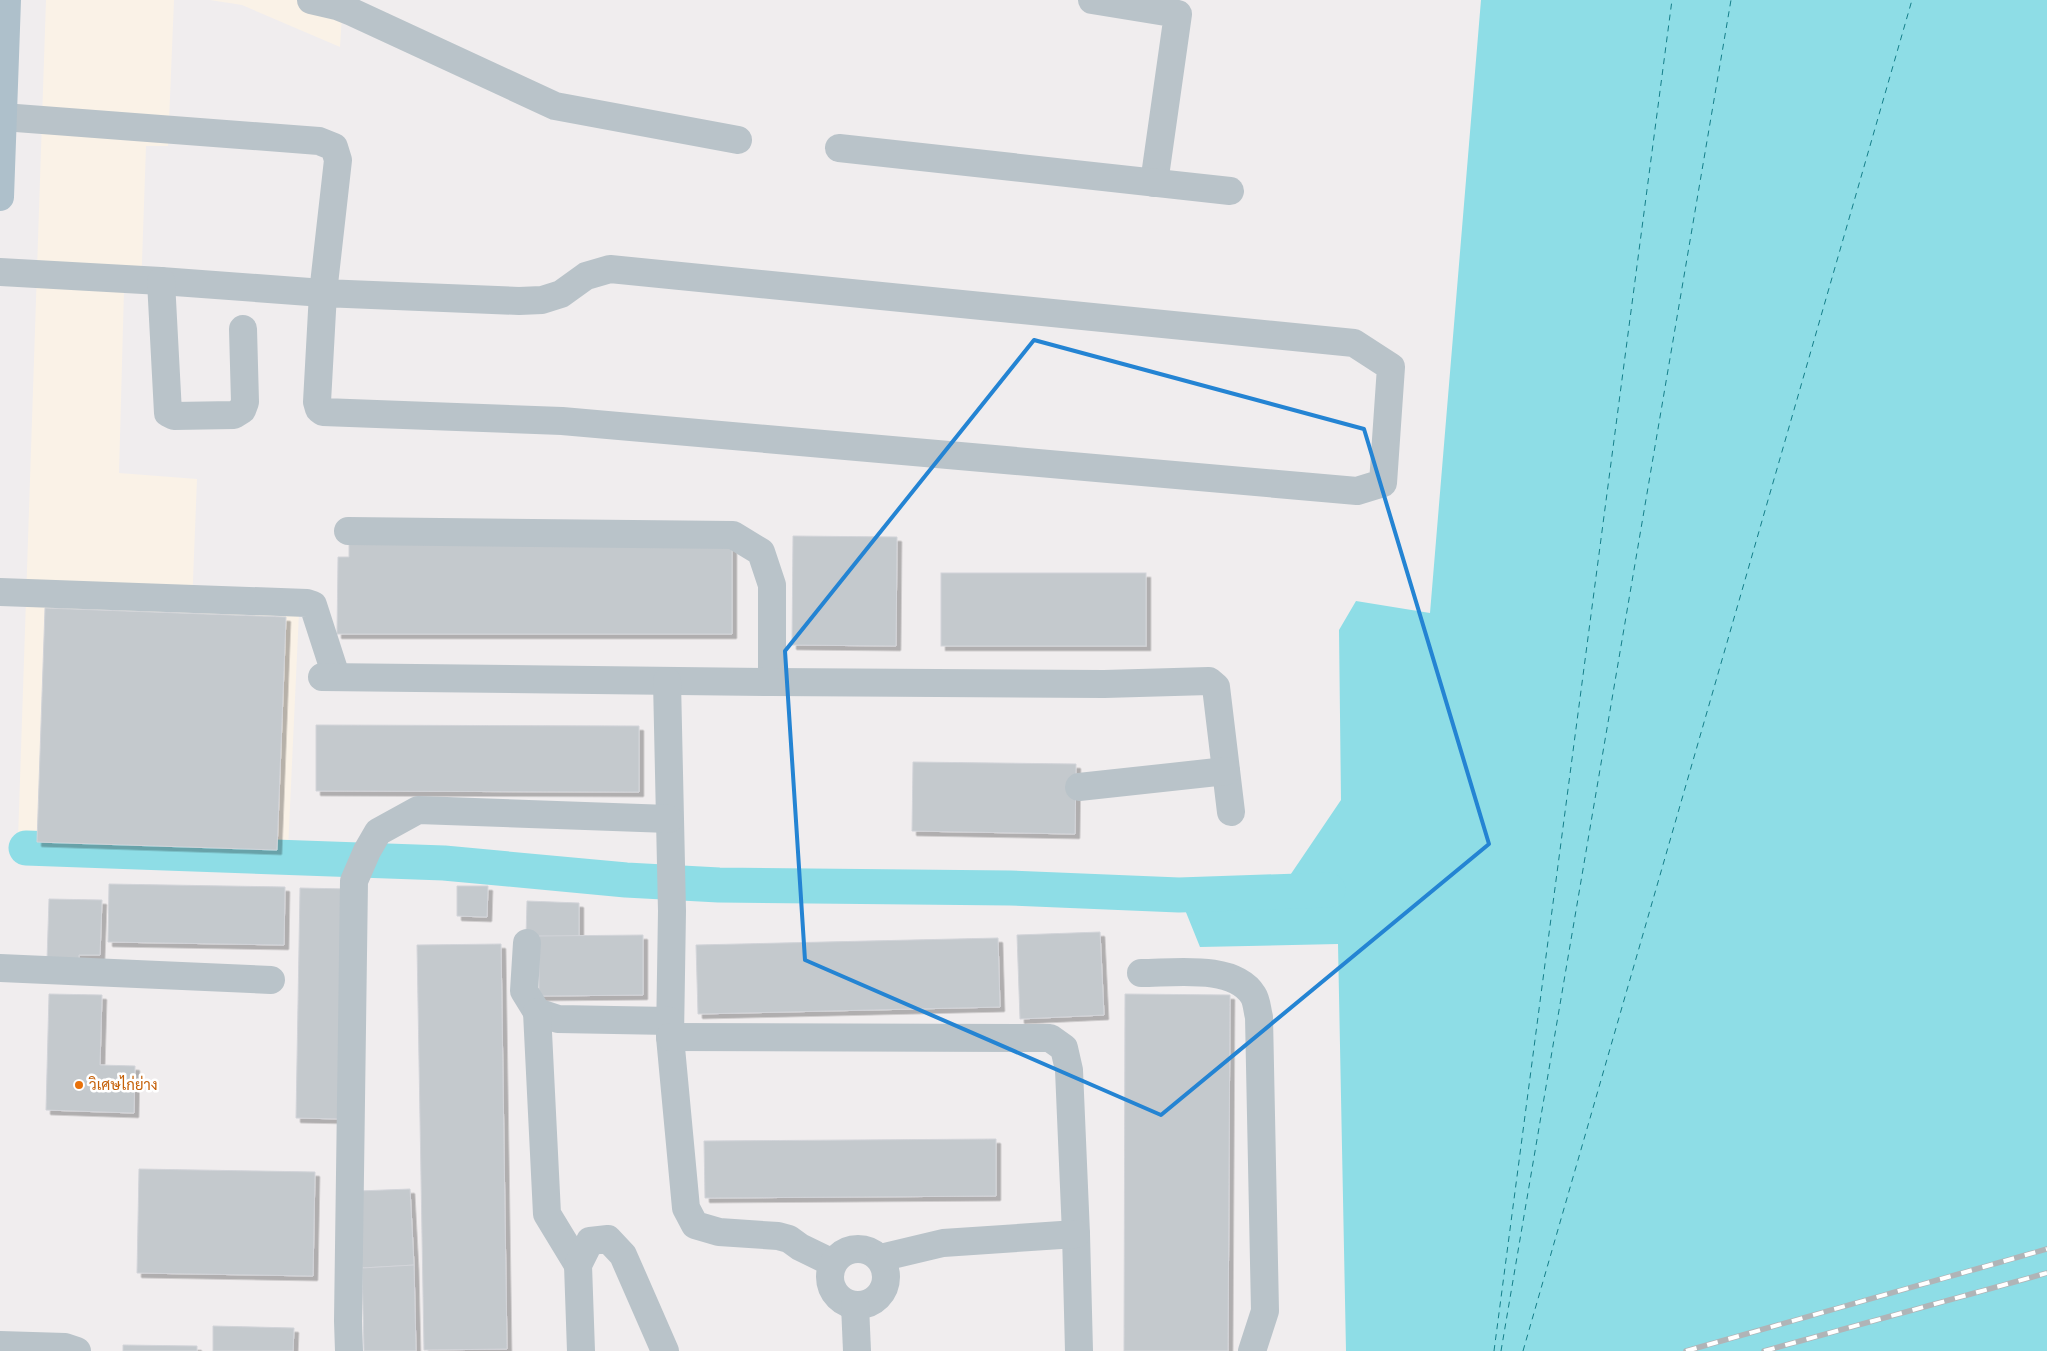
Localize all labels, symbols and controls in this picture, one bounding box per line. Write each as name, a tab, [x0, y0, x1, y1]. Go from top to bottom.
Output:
place label: วิเศษไก่ย่าง	[89, 1074, 158, 1096]
marker: วิเศษไก่ย่าง	[73, 1079, 85, 1091]

